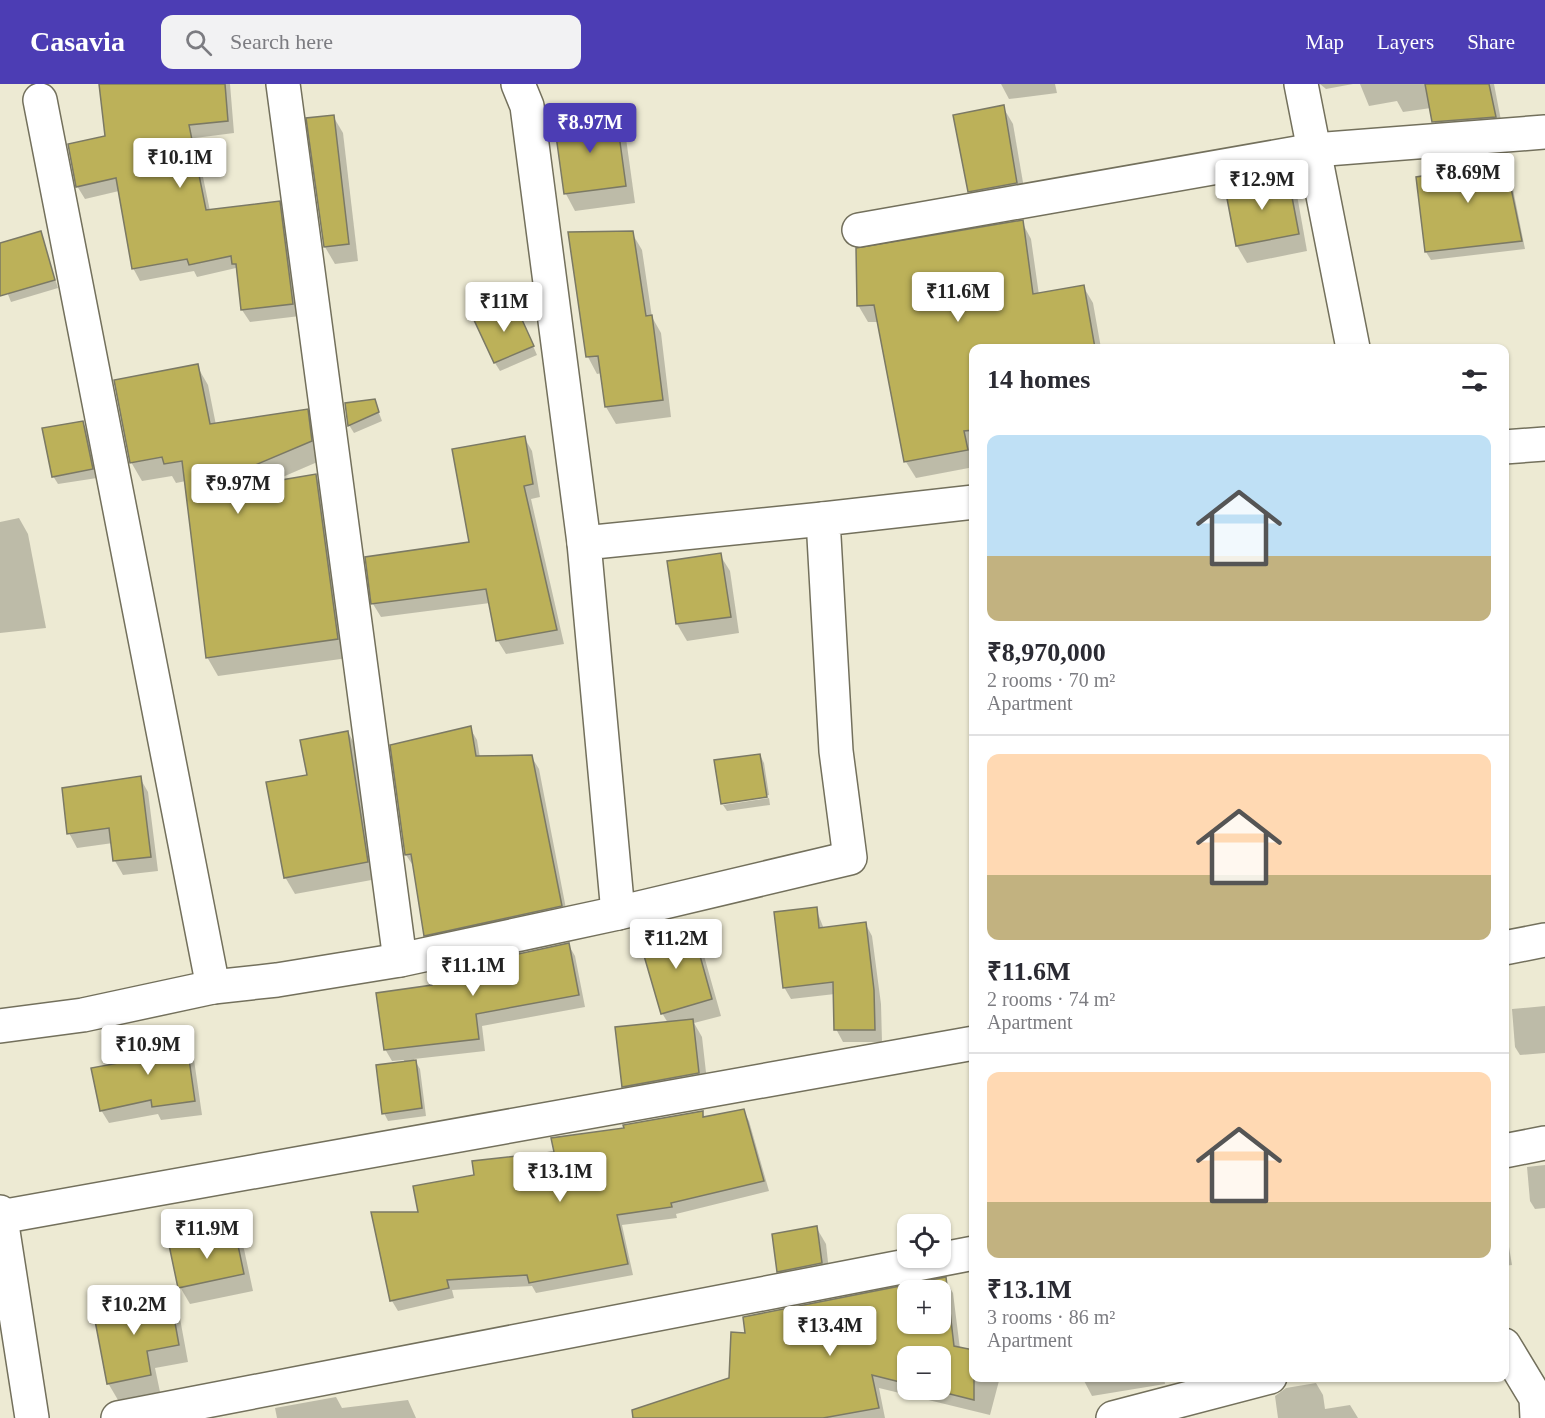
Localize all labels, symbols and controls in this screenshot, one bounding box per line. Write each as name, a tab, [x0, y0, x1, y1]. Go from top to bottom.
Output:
search box	[161, 15, 581, 69]
text: Casavia	[30, 26, 125, 57]
icon: search	[182, 26, 215, 59]
text: Search here	[230, 29, 333, 54]
text: Map	[1306, 30, 1344, 54]
text: Layers	[1377, 30, 1434, 54]
text: Share	[1467, 30, 1515, 54]
pin: ₹8.97M	[541, 103, 639, 154]
text: ₹8.97M	[557, 111, 623, 133]
pin: ₹10.1M	[131, 138, 229, 189]
text: ₹10.1M	[147, 146, 213, 168]
pin: ₹8.69M	[1419, 153, 1517, 204]
pin: ₹12.9M	[1213, 160, 1311, 211]
text: ₹8.69M	[1435, 161, 1501, 183]
text: ₹12.9M	[1229, 168, 1295, 190]
pin: ₹11.6M	[909, 272, 1007, 323]
text: ₹11.6M	[926, 280, 990, 302]
pin: ₹11M	[468, 282, 540, 333]
text: ₹11M	[479, 290, 529, 312]
icon: filters	[1458, 364, 1491, 397]
text: 14 homes	[987, 365, 1090, 394]
pin: ₹9.97M	[189, 464, 287, 515]
text: ₹9.97M	[205, 472, 271, 494]
icon: home	[1185, 474, 1293, 582]
text: ₹8,970,000	[987, 638, 1106, 667]
text: 2 rooms · 70 m²	[987, 669, 1115, 691]
text: Apartment	[987, 692, 1073, 714]
icon: home	[1185, 793, 1293, 901]
pin: ₹11.2M	[627, 919, 725, 970]
text: ₹11.2M	[644, 927, 708, 949]
pin: ₹11.1M	[424, 946, 522, 997]
text: ₹11.1M	[441, 954, 505, 976]
text: ₹11.6M	[987, 957, 1070, 986]
text: 2 rooms · 74 m²	[987, 988, 1115, 1010]
text: Apartment	[987, 1011, 1073, 1033]
pin: ₹10.9M	[99, 1025, 197, 1076]
text: ₹10.9M	[115, 1033, 181, 1055]
icon: home	[1185, 1111, 1293, 1219]
pin: ₹13.1M	[511, 1152, 609, 1203]
text: ₹13.1M	[527, 1160, 593, 1182]
pin: ₹11.9M	[158, 1209, 256, 1260]
map controls	[897, 1214, 951, 1400]
button: locate	[897, 1214, 951, 1268]
text: ₹11.9M	[175, 1217, 239, 1239]
text: ₹13.1M	[987, 1275, 1072, 1304]
button: +	[897, 1280, 951, 1334]
pin: ₹10.2M	[85, 1285, 183, 1336]
text: ₹10.2M	[101, 1293, 167, 1315]
pin: ₹13.4M	[781, 1306, 879, 1357]
text: 3 rooms · 86 m²	[987, 1306, 1115, 1328]
text: ₹13.4M	[797, 1314, 863, 1336]
text: Apartment	[987, 1329, 1073, 1351]
button: −	[897, 1346, 951, 1400]

